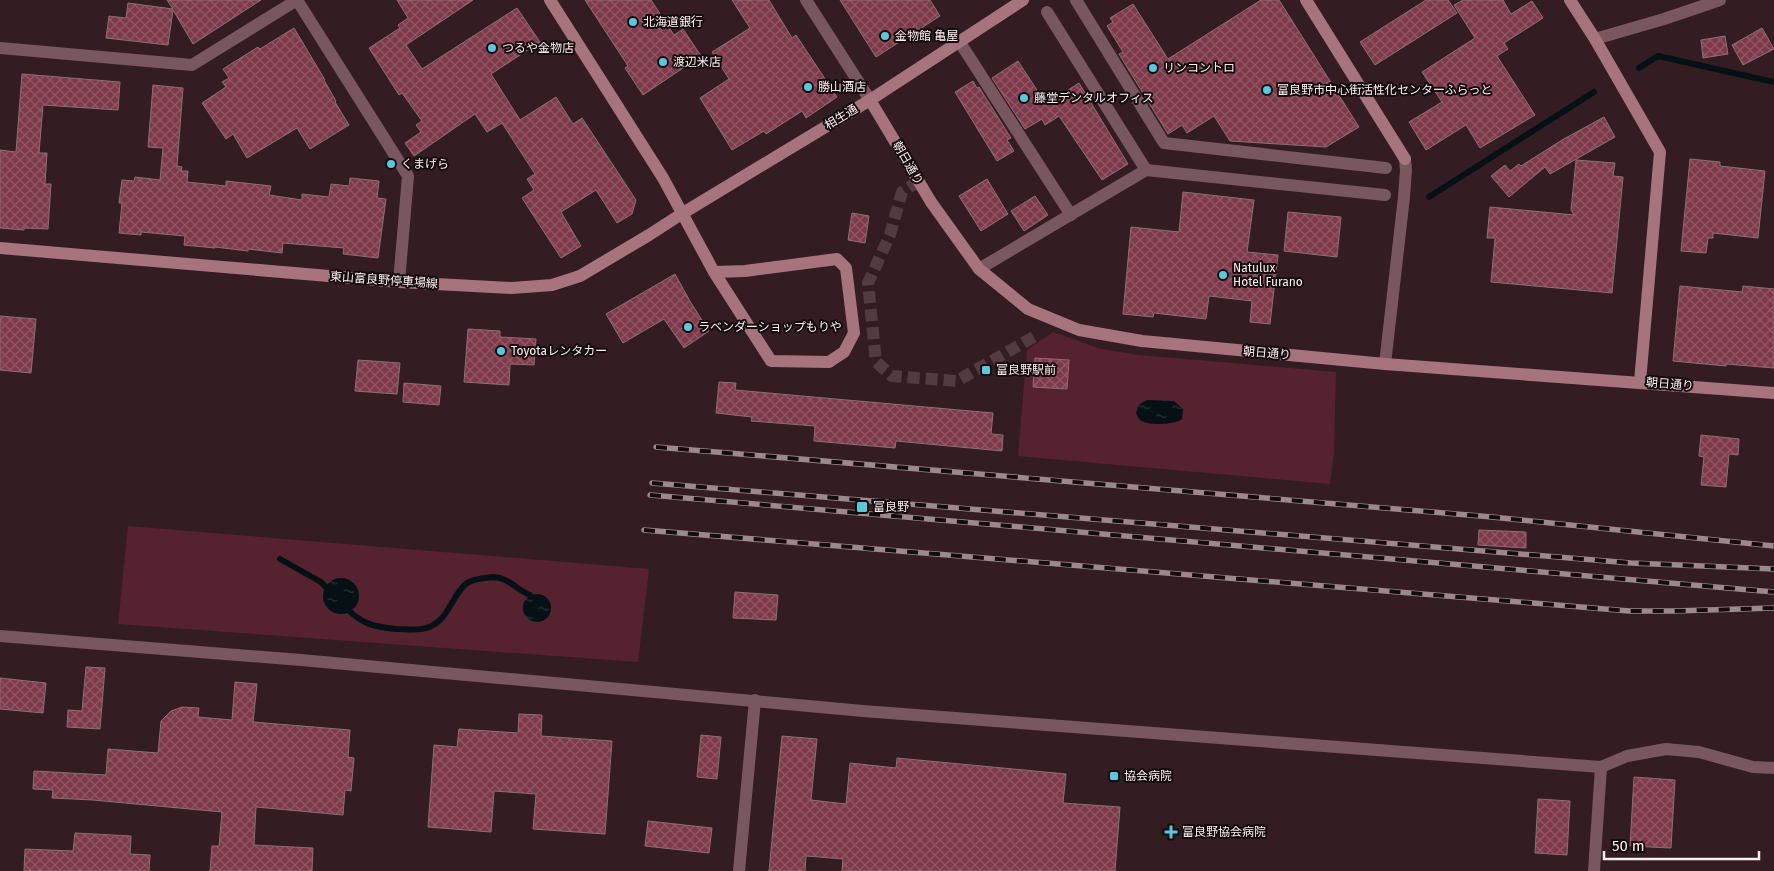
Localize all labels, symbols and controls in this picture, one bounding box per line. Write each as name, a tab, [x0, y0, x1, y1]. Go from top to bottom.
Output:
place label: 北海道銀行	[643, 15, 703, 29]
marker: 北海道銀行	[627, 16, 639, 28]
place label: 金物館 亀屋	[895, 29, 958, 43]
marker: 金物館 亀屋	[879, 30, 891, 42]
place label: つるや金物店	[502, 41, 574, 55]
marker: つるや金物店	[486, 42, 498, 54]
place label: 渡辺米店	[673, 55, 721, 69]
marker: 渡辺米店	[657, 56, 669, 68]
place label: リンコントロ	[1163, 61, 1235, 75]
marker: リンコントロ	[1147, 62, 1159, 74]
place label: 勝山酒店	[818, 80, 866, 94]
marker: 勝山酒店	[802, 81, 814, 93]
place label: 富良野市中心街活性化センターふらっと	[1277, 83, 1493, 97]
marker: 富良野市中心街活性化センターふらっと	[1261, 84, 1273, 96]
place label: 藤堂デンタルオフィス	[1034, 91, 1154, 105]
marker: 藤堂デンタルオフィス	[1018, 92, 1030, 104]
street label: 相生通	[822, 102, 860, 132]
street label: 朝日通り	[890, 139, 926, 187]
place label: くまげら	[401, 157, 449, 171]
marker: くまげら	[385, 158, 397, 170]
place label: Natulux Hotel Furano	[1233, 261, 1303, 289]
street label: 東山富良野停車場線	[330, 269, 438, 291]
marker: Natulux Hotel Furano	[1217, 269, 1229, 281]
place label: ラベンダーショップもりや	[698, 320, 842, 334]
marker: ラベンダーショップもりや	[682, 321, 694, 333]
place label: Toyotaレンタカー	[511, 344, 607, 358]
street label: 朝日通り	[1242, 344, 1292, 362]
marker: Toyotaレンタカー	[495, 345, 507, 357]
place label: 富良野駅前	[996, 363, 1056, 377]
marker: 富良野駅前	[980, 364, 992, 376]
street label: 朝日通り	[1645, 375, 1695, 393]
marker: 富良野	[855, 500, 869, 514]
place label: 富良野	[873, 500, 909, 514]
place label: 協会病院	[1124, 769, 1172, 783]
marker: 協会病院	[1108, 770, 1120, 782]
marker: 富良野協会病院	[1164, 825, 1178, 839]
place label: 富良野協会病院	[1182, 825, 1266, 839]
scale bar	[1604, 828, 1759, 860]
text: 50 m	[1612, 837, 1645, 855]

